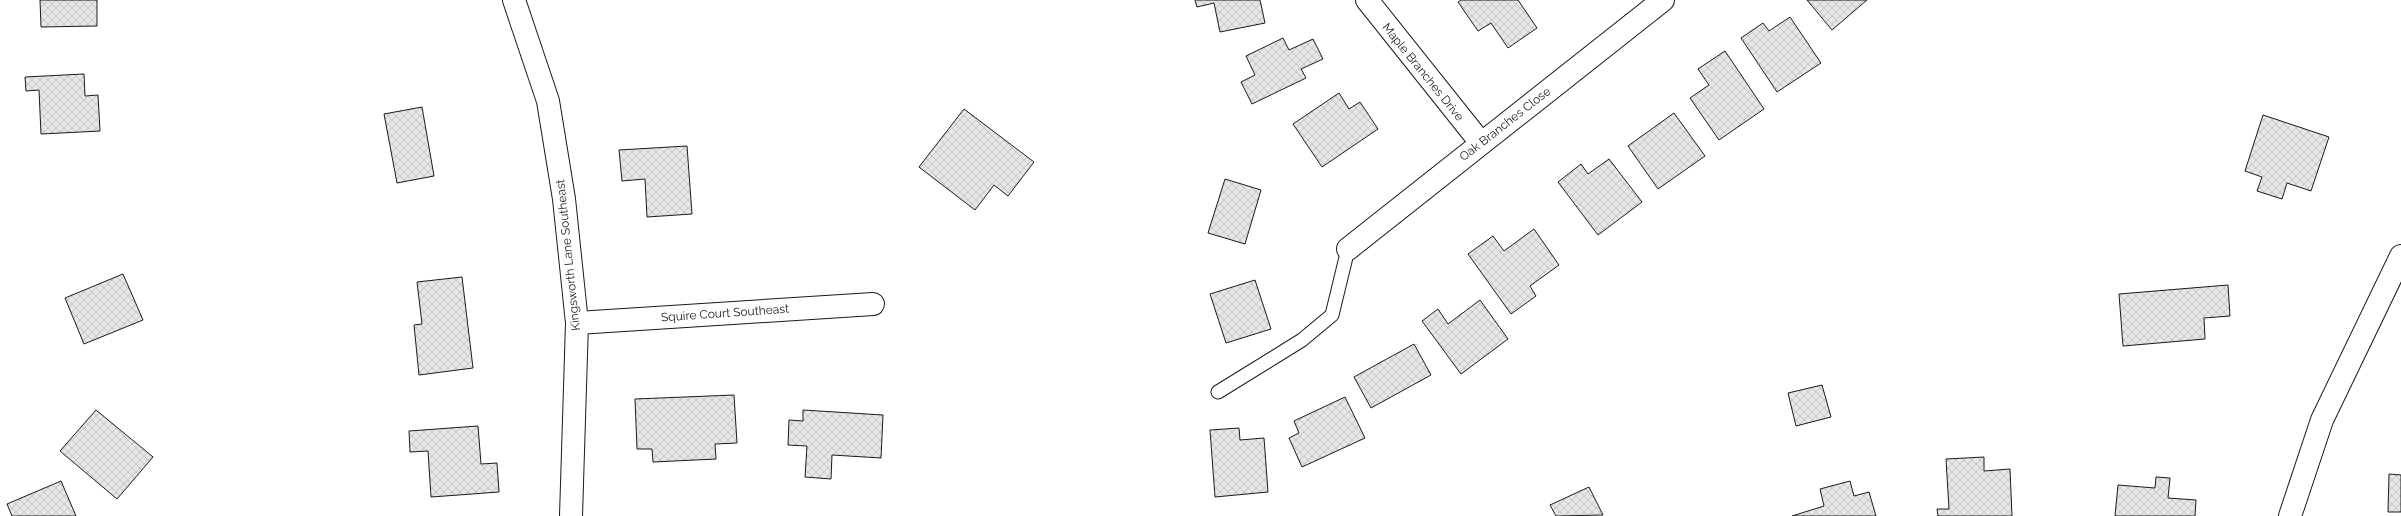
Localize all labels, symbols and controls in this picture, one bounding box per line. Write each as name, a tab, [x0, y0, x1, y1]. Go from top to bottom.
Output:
street label: Maple Branches Drive	[1379, 20, 1467, 124]
street label: Oak Branches Close	[1457, 84, 1553, 164]
street label: Kingsworth Lane Southeast	[553, 179, 583, 331]
street label: Squire Court Southeast	[661, 302, 789, 324]

